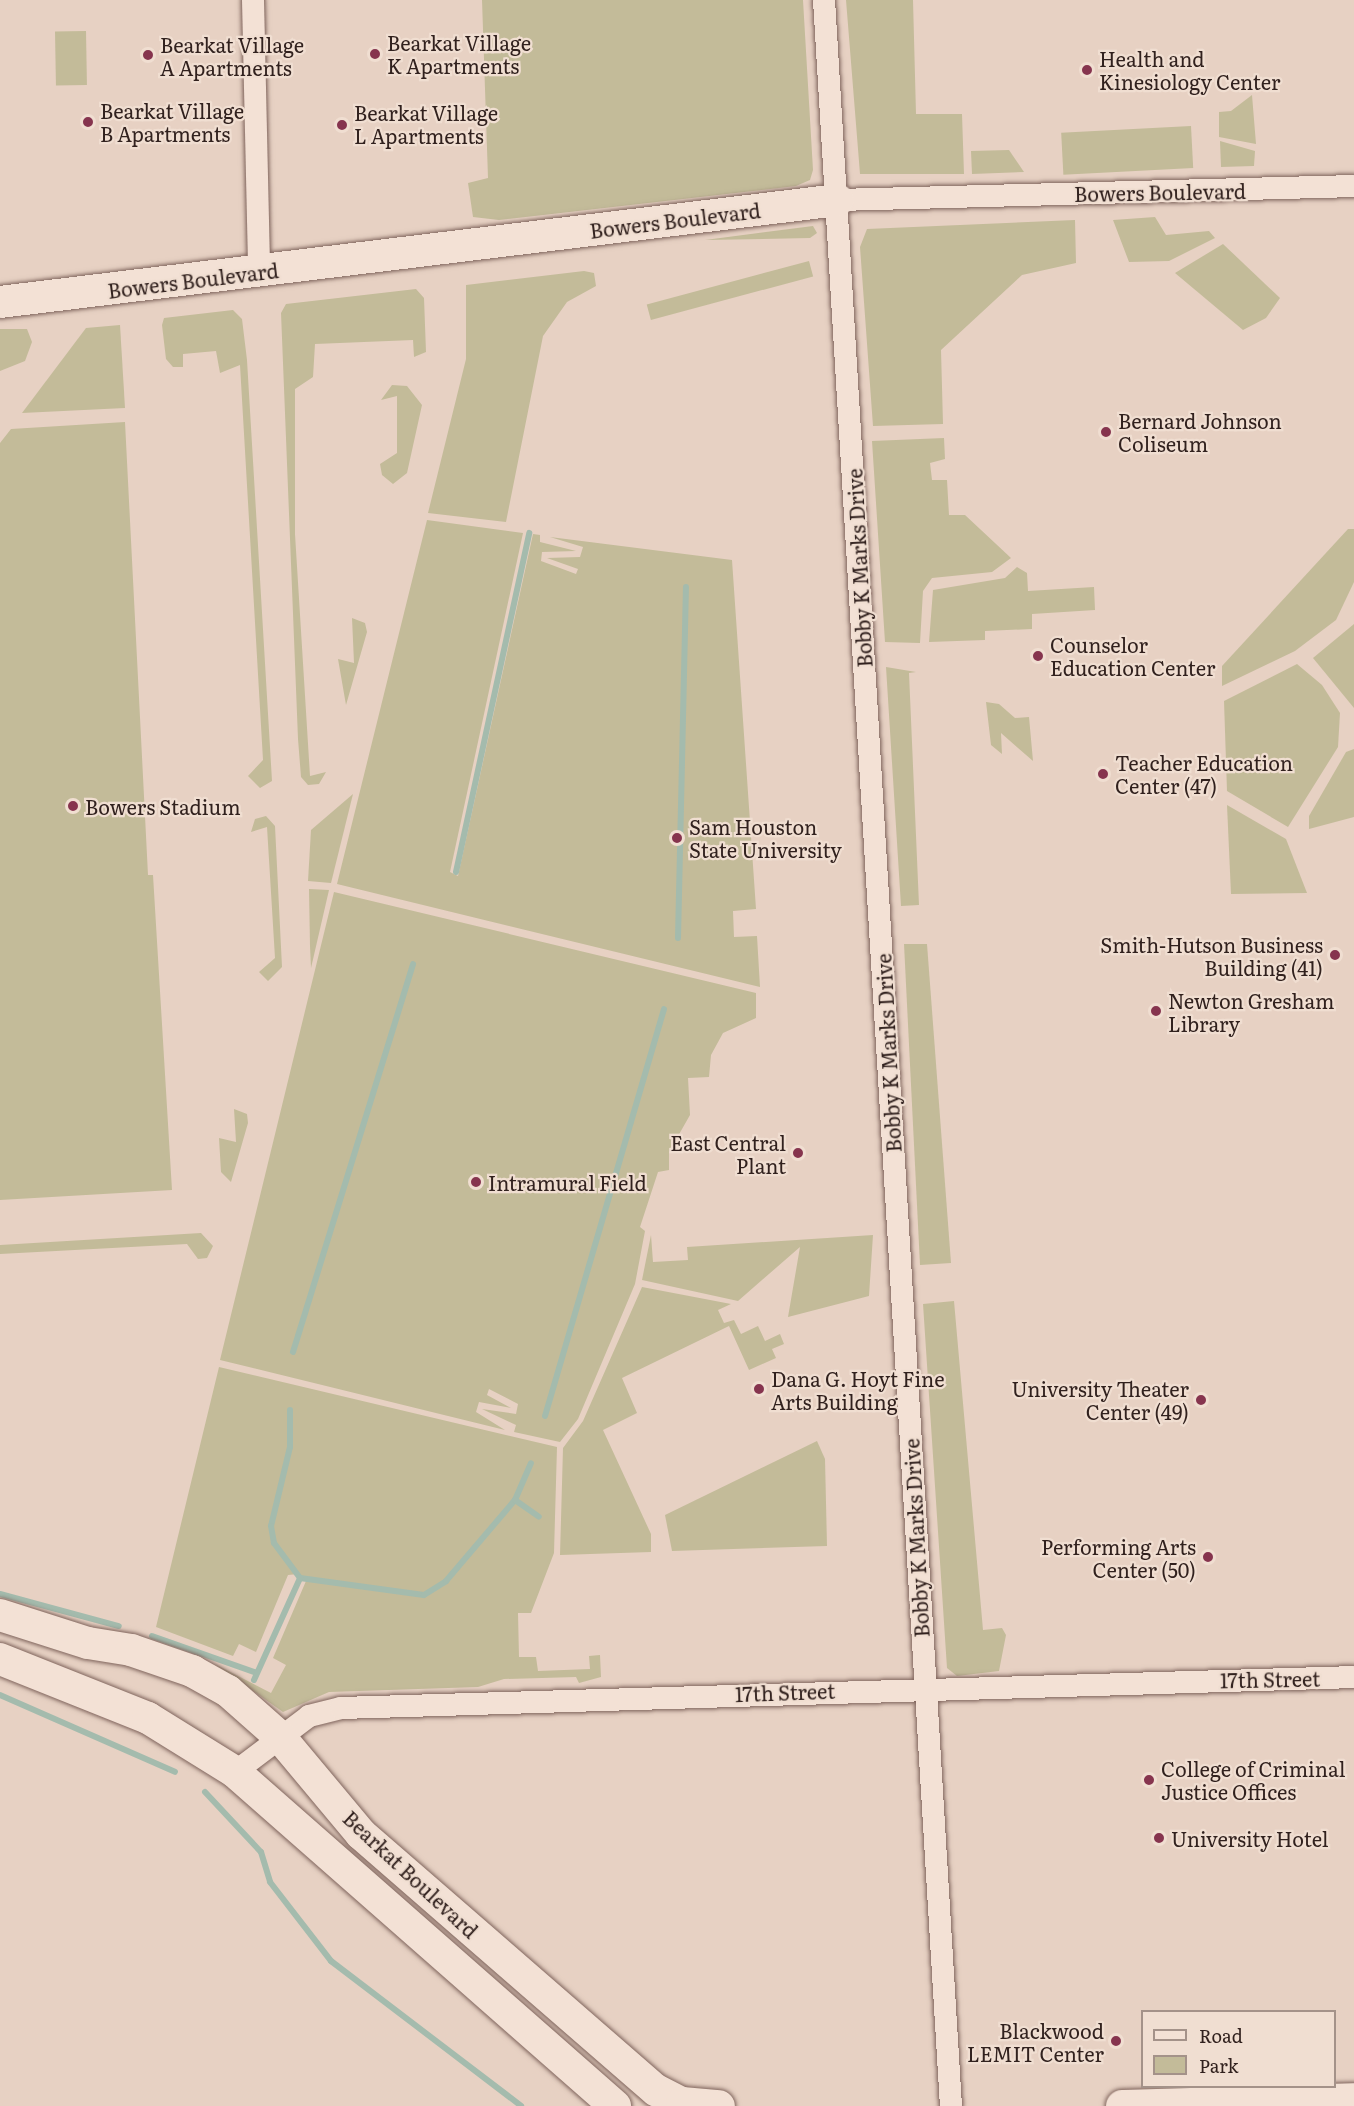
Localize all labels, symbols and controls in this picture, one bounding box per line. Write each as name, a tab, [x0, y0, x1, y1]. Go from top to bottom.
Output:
place label: Bearkat Village K Apartments	[387, 30, 531, 77]
place label: Bearkat Village A Apartments	[160, 32, 304, 79]
place label: Health and Kinesiology Center	[1099, 46, 1280, 93]
marker: Bearkat Village K Apartments	[368, 47, 382, 61]
marker: Bearkat Village A Apartments	[141, 48, 155, 62]
marker: Health and Kinesiology Center	[1080, 63, 1094, 77]
place label: Bearkat Village B Apartments	[100, 98, 244, 145]
place label: Bearkat Village L Apartments	[354, 101, 498, 148]
marker: Bearkat Village B Apartments	[81, 115, 95, 129]
marker: Bearkat Village L Apartments	[335, 118, 349, 132]
street label: Bowers Boulevard	[1074, 179, 1246, 205]
street label: Bowers Boulevard	[588, 198, 762, 242]
street label: Bowers Boulevard	[106, 258, 280, 302]
place label: Bernard Johnson Coliseum	[1118, 408, 1282, 455]
marker: Bernard Johnson Coliseum	[1099, 425, 1113, 439]
street label: Bobby K Marks Drive	[842, 468, 876, 668]
place label: Counselor Education Center	[1050, 632, 1215, 679]
marker: Counselor Education Center	[1031, 649, 1045, 663]
place label: Teacher Education Center (47)	[1115, 750, 1293, 797]
marker: Teacher Education Center (47)	[1096, 767, 1110, 781]
place label: Bowers Stadium	[85, 794, 241, 818]
marker: Bowers Stadium	[66, 799, 80, 813]
place label: Sam Houston State University	[689, 814, 842, 861]
marker: Sam Houston State University	[670, 831, 684, 845]
place label: Smith-Hutson Business Building (41)	[1100, 932, 1323, 979]
marker: Smith-Hutson Business Building (41)	[1328, 948, 1342, 962]
street label: Bobby K Marks Drive	[871, 953, 905, 1153]
place label: Newton Gresham Library	[1168, 988, 1334, 1035]
marker: Newton Gresham Library	[1149, 1004, 1163, 1018]
place label: East Central Plant	[670, 1130, 786, 1177]
marker: East Central Plant	[791, 1146, 805, 1160]
place label: Intramural Field	[488, 1170, 647, 1194]
marker: Intramural Field	[469, 1175, 483, 1189]
place label: Dana G. Hoyt Fine Arts Building	[771, 1366, 945, 1413]
place label: University Theater Center (49)	[1012, 1376, 1189, 1423]
marker: Dana G. Hoyt Fine Arts Building	[752, 1382, 766, 1396]
marker: University Theater Center (49)	[1194, 1393, 1208, 1407]
street label: Bobby K Marks Drive	[899, 1438, 933, 1638]
place label: Performing Arts Center (50)	[1041, 1534, 1196, 1581]
marker: Performing Arts Center (50)	[1201, 1550, 1215, 1564]
street label: 17th Street	[1220, 1666, 1320, 1692]
street label: 17th Street	[735, 1678, 835, 1706]
place label: College of Criminal Justice Offices	[1161, 1756, 1345, 1803]
marker: College of Criminal Justice Offices	[1142, 1773, 1156, 1787]
street label: Bearkat Boulevard	[339, 1805, 483, 1943]
place label: University Hotel	[1171, 1826, 1328, 1850]
marker: University Hotel	[1152, 1831, 1166, 1845]
legend	[1141, 2010, 1336, 2088]
place label: Blackwood LEMIT Center	[967, 2018, 1104, 2065]
text: Road	[1199, 2022, 1243, 2049]
marker: Blackwood LEMIT Center	[1109, 2034, 1123, 2048]
text: Park	[1199, 2052, 1238, 2079]

